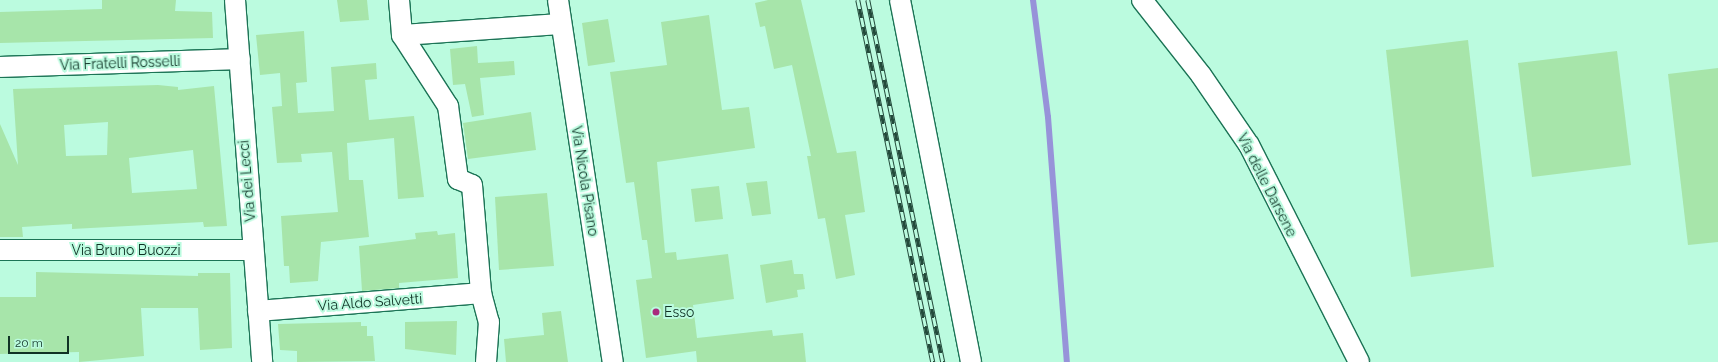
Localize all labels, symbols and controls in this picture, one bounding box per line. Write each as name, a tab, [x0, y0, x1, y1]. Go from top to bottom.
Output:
street label: Via Fratelli Rosselli	[59, 53, 181, 73]
street label: Via Nicola Pisano	[568, 125, 602, 237]
street label: Via delle Darsene	[1234, 130, 1300, 240]
street label: Via dei Lecci	[235, 139, 259, 223]
street label: Via Bruno Buozzi	[71, 242, 181, 258]
street label: Via Aldo Salvetti	[317, 290, 423, 314]
place label: Esso	[664, 304, 694, 320]
marker: Esso	[651, 307, 661, 317]
scale bar	[10, 328, 71, 354]
text: 20 m	[15, 336, 43, 350]

